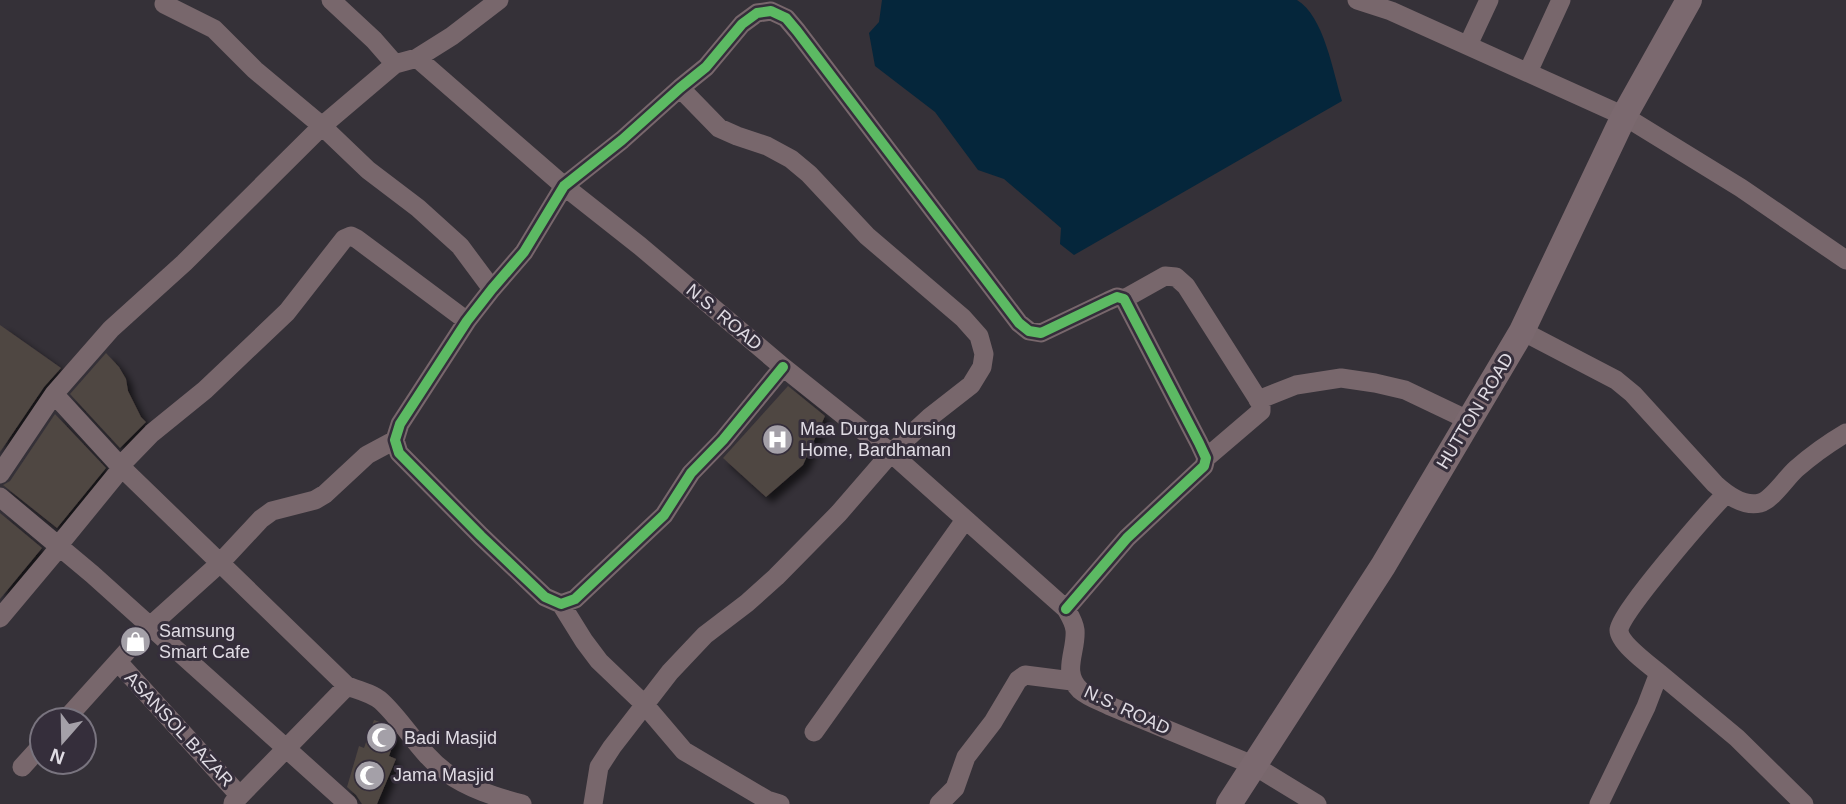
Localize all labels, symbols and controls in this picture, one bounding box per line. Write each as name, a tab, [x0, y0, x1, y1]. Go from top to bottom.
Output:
street label: N.S. ROAD	[682, 280, 766, 354]
street label: HUTTON ROAD	[1433, 349, 1517, 473]
place label: Maa Durga Nursing Home, Bardhaman	[800, 419, 956, 460]
hospital icon: Maa Durga Nursing Home, Bardhaman	[760, 422, 794, 456]
place label: Samsung Smart Cafe	[159, 621, 250, 662]
shop icon: Samsung Smart Cafe	[119, 624, 153, 658]
street label: ASANSOL BAZAR	[121, 668, 237, 790]
street label: N.S. ROAD	[1081, 681, 1173, 739]
north arrow	[28, 706, 98, 776]
mosque icon: Badi Masjid	[364, 721, 398, 755]
place label: Badi Masjid	[404, 728, 497, 748]
text: N	[47, 744, 67, 769]
mosque icon: Jama Masjid	[353, 758, 387, 792]
place label: Jama Masjid	[393, 765, 494, 785]

